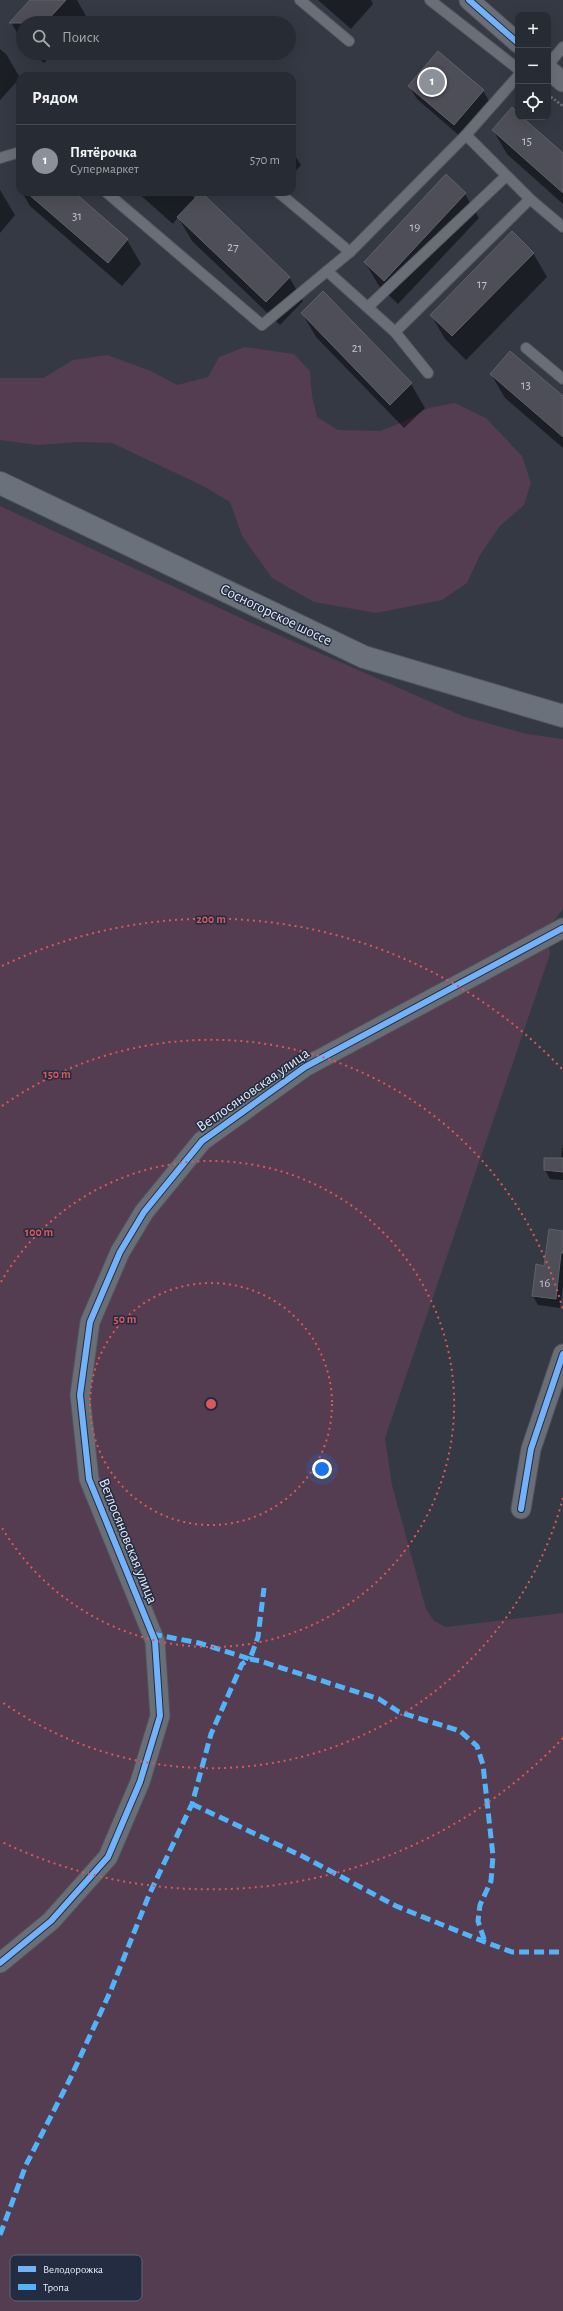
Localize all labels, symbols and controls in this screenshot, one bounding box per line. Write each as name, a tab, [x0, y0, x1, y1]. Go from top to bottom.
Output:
map controls	[515, 12, 551, 120]
button: +	[515, 12, 551, 48]
search box	[16, 16, 296, 60]
icon: search	[30, 27, 52, 49]
text: Поиск	[62, 30, 100, 45]
button: −	[515, 48, 551, 84]
pin: 1	[419, 67, 445, 97]
button: locate	[515, 84, 551, 120]
text: Рядом	[32, 89, 78, 106]
house number: 15	[522, 135, 532, 148]
text: Пятёрочка	[70, 145, 137, 160]
text: 1	[43, 154, 47, 167]
text: 570 m	[250, 154, 280, 167]
text: Супермаркет	[70, 163, 139, 176]
house number: 31	[72, 210, 82, 223]
house number: 19	[410, 221, 420, 234]
house number: 27	[227, 241, 239, 254]
house number: 17	[477, 278, 488, 291]
house number: 21	[352, 342, 362, 355]
house number: 13	[521, 379, 531, 392]
street label: Сосногорское шоссе	[218, 581, 334, 649]
text: 200 m	[196, 913, 226, 925]
street label: Ветлосяновская улица	[194, 1045, 312, 1134]
text: 150 m	[43, 1068, 71, 1080]
text: 100 m	[25, 1226, 53, 1238]
house number: 16	[540, 1277, 550, 1290]
text: 50 m	[114, 1313, 137, 1325]
centre of rings	[204, 1397, 218, 1411]
your location	[312, 1459, 332, 1479]
street label: Ветлосяновская улица	[96, 1476, 160, 1606]
legend	[10, 2255, 142, 2301]
text: Велодорожка	[43, 2264, 103, 2275]
text: Тропа	[43, 2282, 69, 2293]

